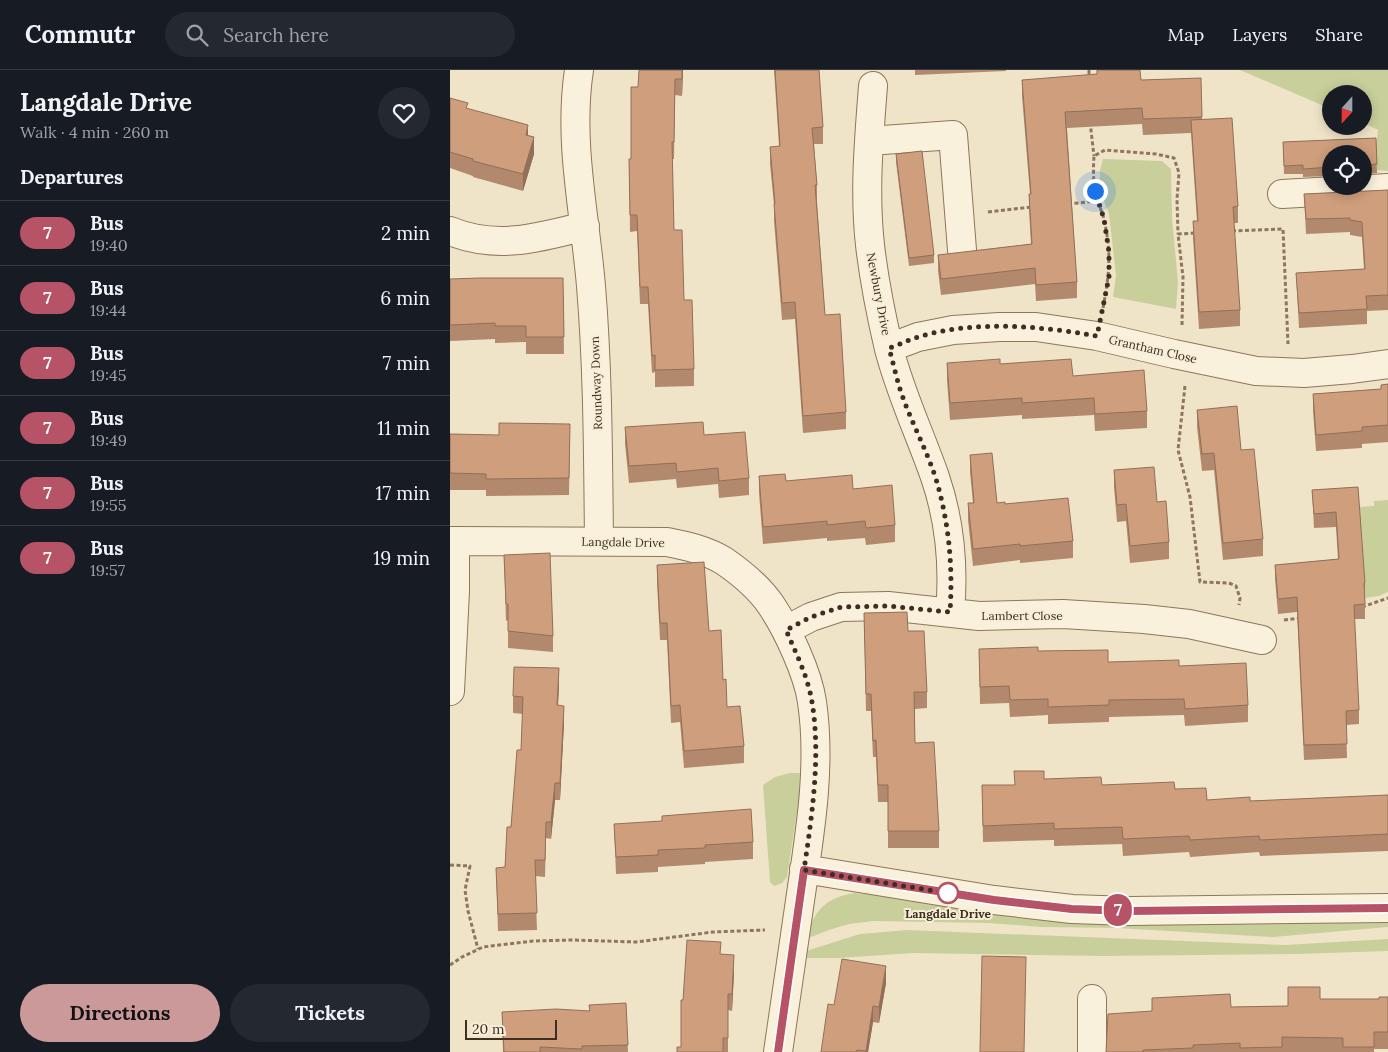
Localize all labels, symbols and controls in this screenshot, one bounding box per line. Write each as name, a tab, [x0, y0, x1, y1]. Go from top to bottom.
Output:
search box	[165, 12, 515, 57]
text: Commutr	[25, 19, 135, 50]
icon: search	[183, 21, 211, 49]
text: Search here	[223, 23, 329, 47]
text: Map	[1168, 23, 1204, 46]
text: Layers	[1232, 23, 1287, 46]
text: Share	[1315, 23, 1363, 46]
north arrow	[1322, 85, 1372, 135]
map controls	[1322, 85, 1372, 195]
text: Langdale Drive	[20, 87, 192, 118]
button: heart	[378, 87, 430, 139]
text: Walk · 4 min · 260 m	[20, 122, 169, 142]
button: locate	[1322, 145, 1372, 195]
text: Departures	[20, 165, 123, 189]
your location	[1083, 179, 1108, 204]
text: Bus	[90, 211, 123, 235]
text: 7	[43, 221, 52, 244]
text: 2 min	[381, 221, 430, 245]
text: 19:40	[90, 235, 128, 255]
street label: Newbury Drive	[864, 251, 894, 337]
text: Bus	[90, 276, 123, 300]
text: 7	[43, 286, 52, 309]
text: 6 min	[380, 286, 430, 310]
text: 19:44	[90, 300, 126, 320]
street label: Grantham Close	[1107, 332, 1199, 367]
street label: Roundway Down	[587, 336, 605, 430]
text: Bus	[90, 341, 123, 365]
text: 7	[43, 351, 52, 374]
text: 7 min	[382, 351, 430, 375]
text: 19:45	[90, 365, 126, 385]
text: Bus	[90, 406, 123, 430]
text: 7	[43, 416, 52, 439]
text: 11 min	[377, 416, 430, 440]
text: 19:49	[90, 430, 127, 450]
text: Bus	[90, 471, 123, 495]
text: 7	[43, 481, 52, 504]
text: 17 min	[375, 481, 430, 505]
text: 19:55	[90, 495, 127, 515]
street label: Langdale Drive	[581, 534, 665, 550]
text: Bus	[90, 536, 123, 560]
text: 7	[43, 546, 52, 569]
text: 19 min	[373, 546, 430, 570]
text: 19:57	[90, 560, 125, 580]
street label: Lambert Close	[981, 608, 1063, 623]
marker: Langdale Drive	[937, 882, 959, 904]
line badge: 7	[1102, 894, 1134, 926]
text: 7	[1114, 898, 1122, 921]
place label: Langdale Drive	[905, 906, 992, 921]
button: Directions	[20, 984, 220, 1042]
button: Tickets	[230, 984, 430, 1042]
scale bar	[465, 1017, 558, 1040]
text: 20 m	[472, 1020, 504, 1038]

